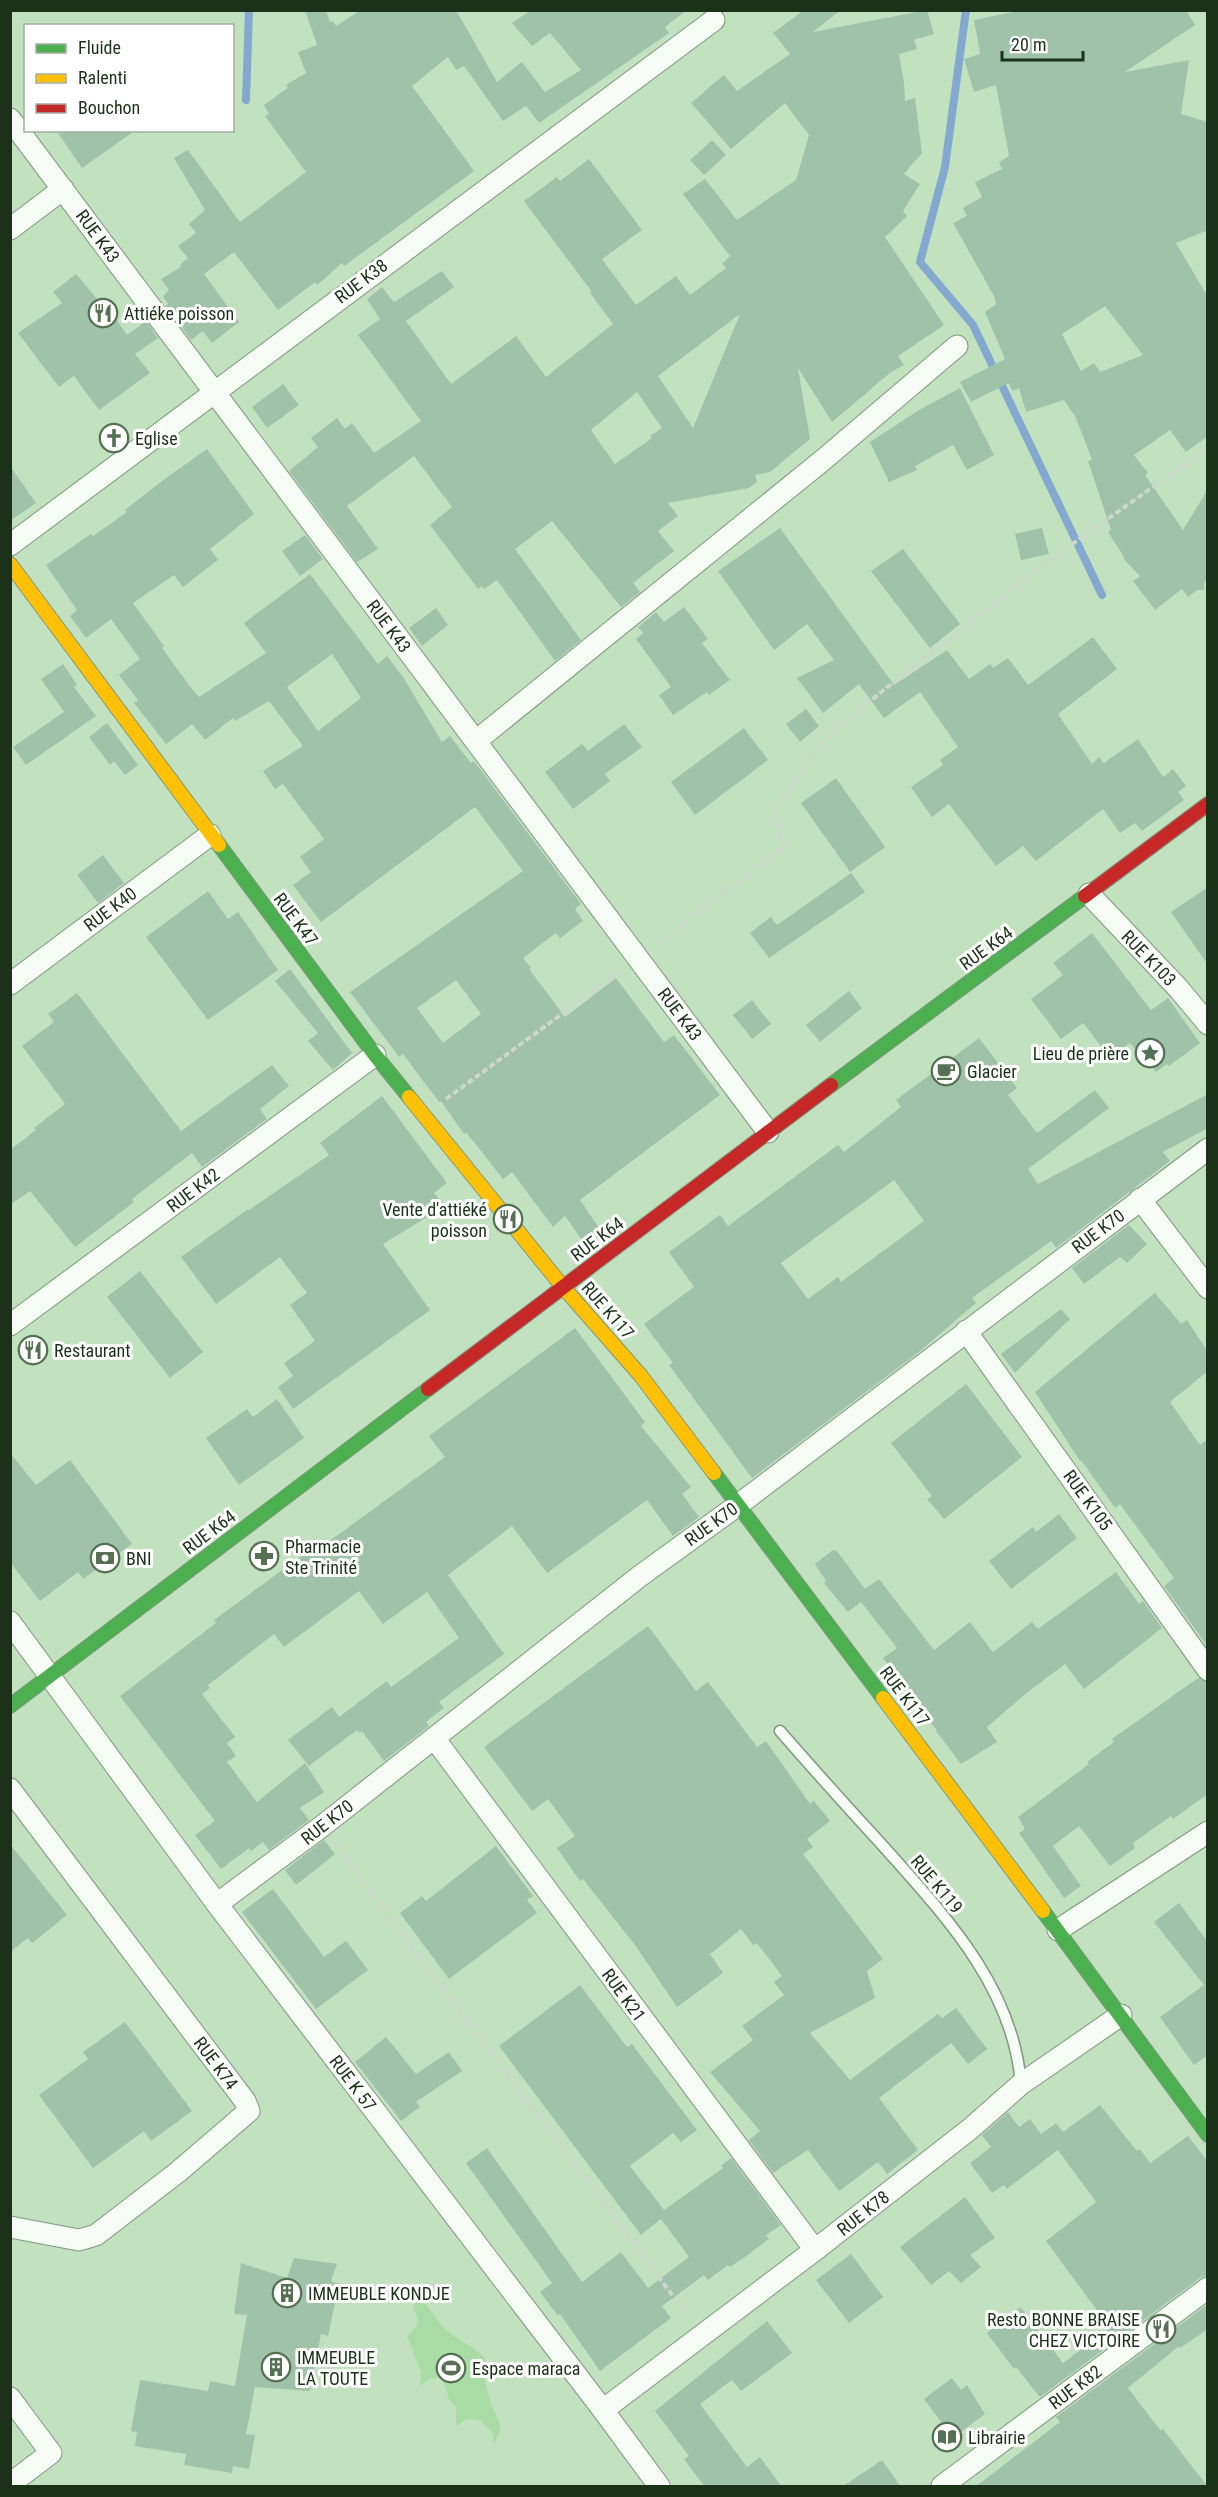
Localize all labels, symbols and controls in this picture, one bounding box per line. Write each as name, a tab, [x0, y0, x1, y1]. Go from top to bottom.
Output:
legend	[24, 24, 234, 132]
scale bar	[1002, 24, 1083, 62]
text: 20 m	[1011, 34, 1046, 55]
text: Fluide	[78, 37, 121, 58]
text: Ralenti	[78, 67, 127, 88]
text: Bouchon	[78, 97, 140, 118]
street label: RUE K43	[72, 205, 124, 267]
street label: RUE K38	[331, 254, 391, 308]
restaurant icon: Attiéke poisson	[87, 297, 119, 329]
place label: Attiéke poisson	[124, 303, 234, 324]
church icon: Eglise	[98, 422, 130, 454]
place label: Eglise	[135, 428, 178, 449]
street label: RUE K43	[362, 596, 416, 656]
street label: RUE K40	[80, 882, 140, 936]
street label: RUE K47	[269, 889, 323, 950]
street label: RUE K64	[955, 922, 1017, 974]
street label: RUE K103	[1117, 926, 1181, 990]
street label: RUE K43	[653, 984, 707, 1044]
place icon: Lieu de prière	[1134, 1037, 1166, 1069]
place label: Lieu de prière	[1033, 1043, 1129, 1064]
cafe icon: Glacier	[930, 1055, 962, 1087]
place label: Glacier	[967, 1061, 1017, 1082]
street label: RUE K42	[163, 1163, 224, 1217]
place label: Vente d'attiéké poisson	[382, 1199, 487, 1241]
restaurant icon: Vente d'attiéké poisson	[492, 1203, 524, 1235]
street label: RUE K70	[1068, 1204, 1128, 1258]
street label: RUE K64	[567, 1212, 628, 1266]
street label: RUE K117	[577, 1277, 639, 1343]
restaurant icon: Restaurant	[17, 1334, 49, 1366]
place label: Restaurant	[54, 1340, 131, 1361]
street label: RUE K105	[1059, 1466, 1117, 1534]
street label: RUE K70	[680, 1498, 742, 1550]
street label: RUE K64	[179, 1505, 240, 1559]
place label: Pharmacie Ste Trinité	[285, 1536, 361, 1578]
pharmacy icon: Pharmacie Ste Trinité	[248, 1540, 280, 1572]
bank icon: BNI	[89, 1542, 121, 1574]
place label: BNI	[126, 1548, 151, 1569]
street label: RUE K117	[876, 1662, 934, 1730]
street label: RUE K70	[297, 1795, 357, 1849]
street label: RUE K119	[907, 1851, 967, 1917]
street label: RUE K21	[598, 1964, 650, 2026]
street label: RUE K74	[189, 2033, 243, 2094]
street label: RUE K 57	[325, 2051, 381, 2115]
street label: RUE K78	[833, 2186, 893, 2240]
building icon: IMMEUBLE KONDJE	[271, 2277, 303, 2309]
place label: IMMEUBLE KONDJE	[308, 2283, 450, 2304]
place label: Resto BONNE BRAISE CHEZ VICTOIRE	[987, 2309, 1140, 2351]
restaurant icon: Resto BONNE BRAISE CHEZ VICTOIRE	[1145, 2313, 1177, 2345]
place label: IMMEUBLE LA TOUTE	[297, 2347, 375, 2389]
building icon: IMMEUBLE LA TOUTE	[260, 2351, 292, 2383]
sports icon: Espace maraca	[435, 2352, 467, 2384]
place label: Espace maraca	[472, 2358, 580, 2379]
street label: RUE K82	[1045, 2360, 1106, 2414]
library icon: Librairie	[931, 2421, 963, 2453]
place label: Librairie	[968, 2427, 1026, 2448]

